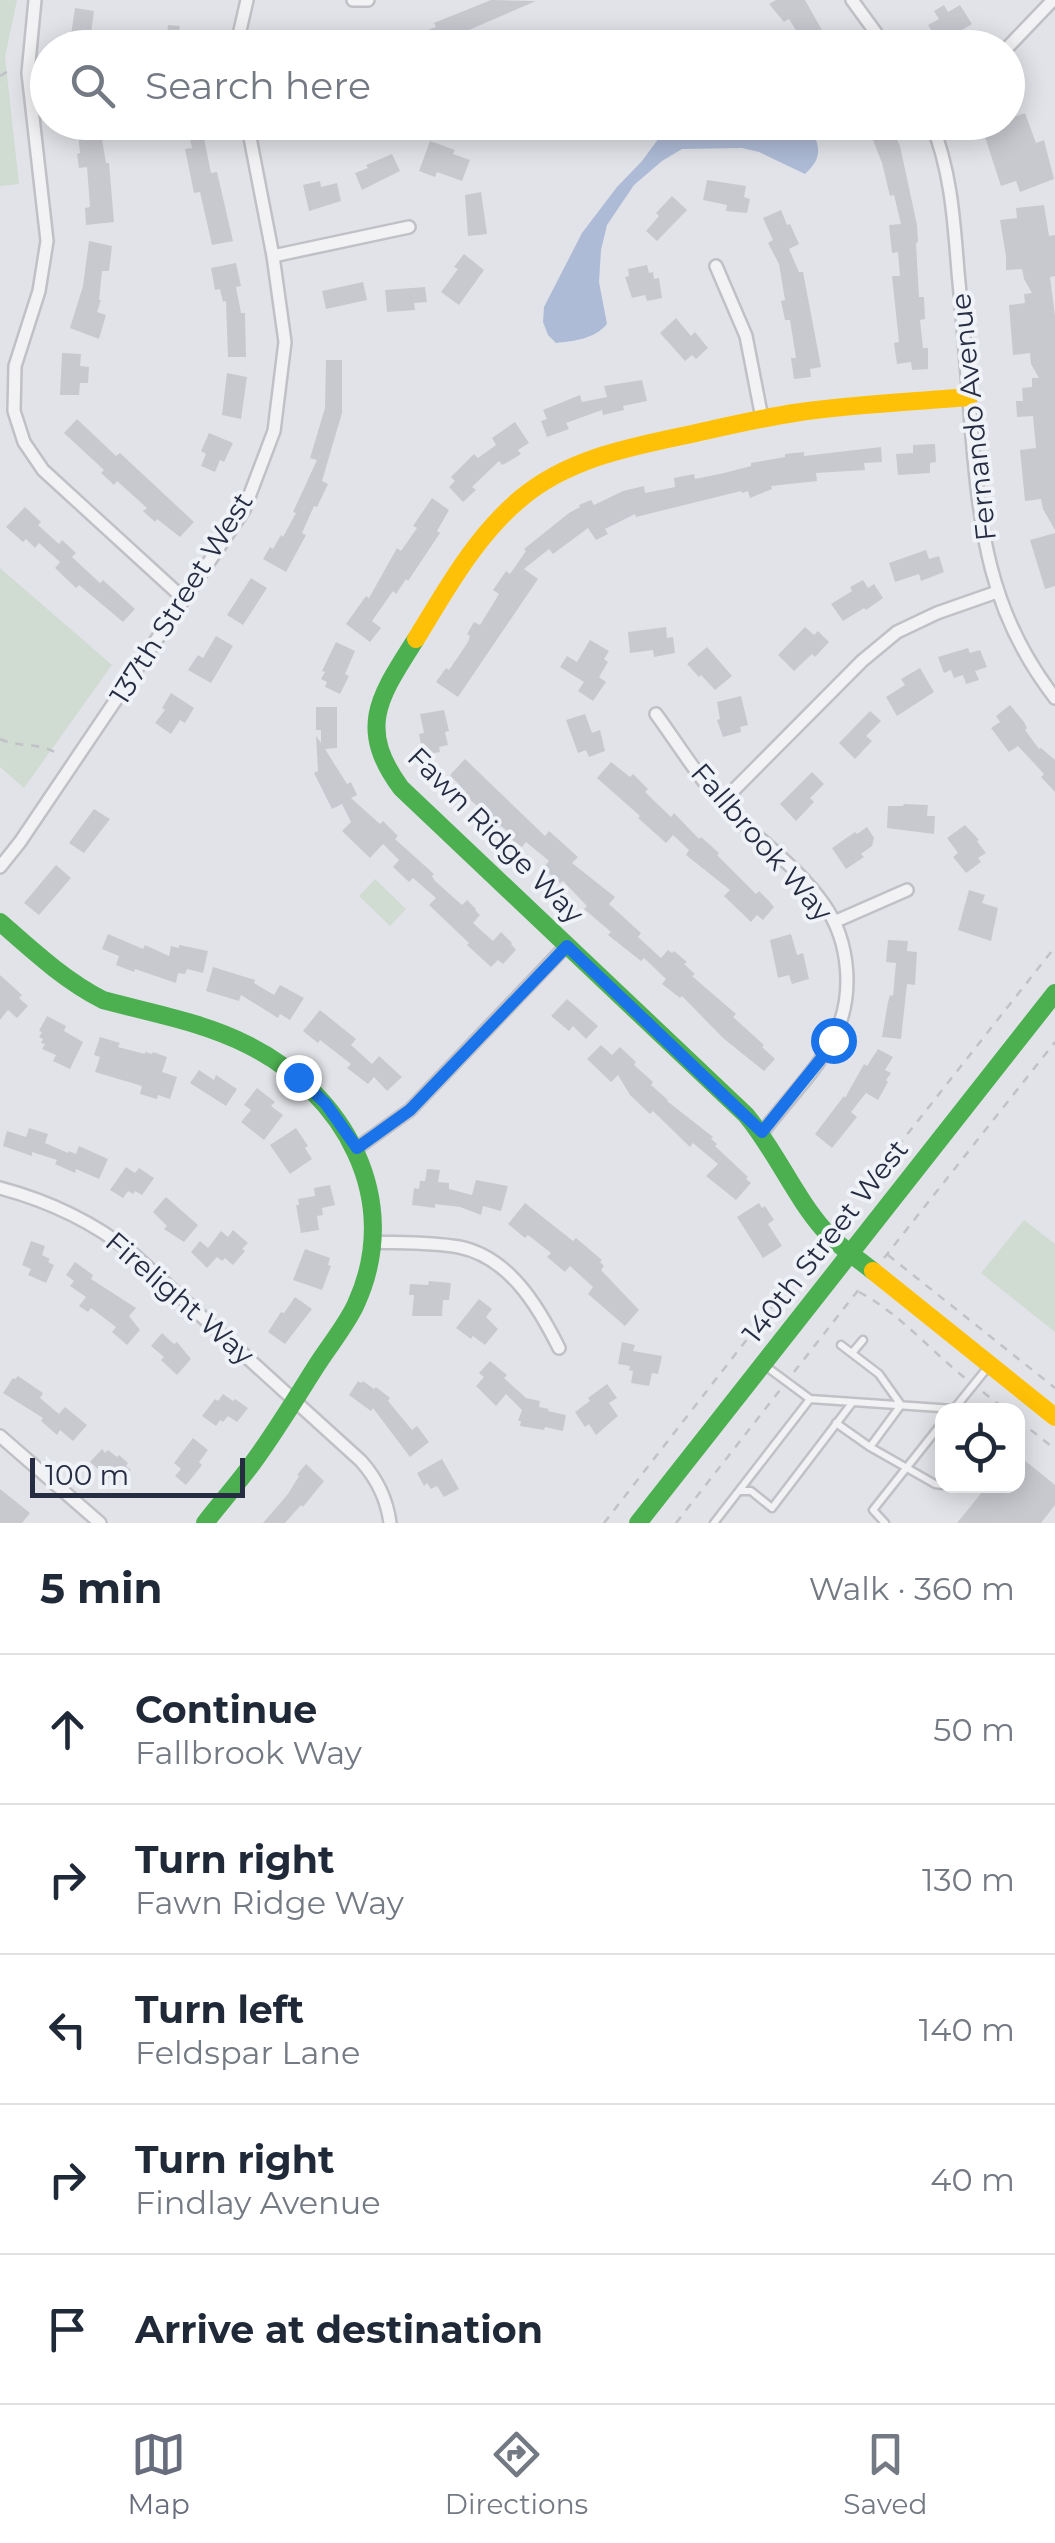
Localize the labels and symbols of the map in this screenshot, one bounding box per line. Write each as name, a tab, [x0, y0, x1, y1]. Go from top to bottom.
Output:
street label: Fernando Avenue	[943, 291, 1003, 543]
street label: 137th Street West	[102, 486, 260, 710]
street label: Fawn Ridge Way	[401, 740, 592, 931]
street label: Fallbrook Way	[684, 756, 840, 929]
route start	[811, 1018, 857, 1064]
route end	[276, 1055, 322, 1101]
street label: 140th Street West	[735, 1133, 915, 1349]
street label: Firelight Way	[99, 1224, 262, 1372]
scale bar	[30, 1453, 245, 1498]

